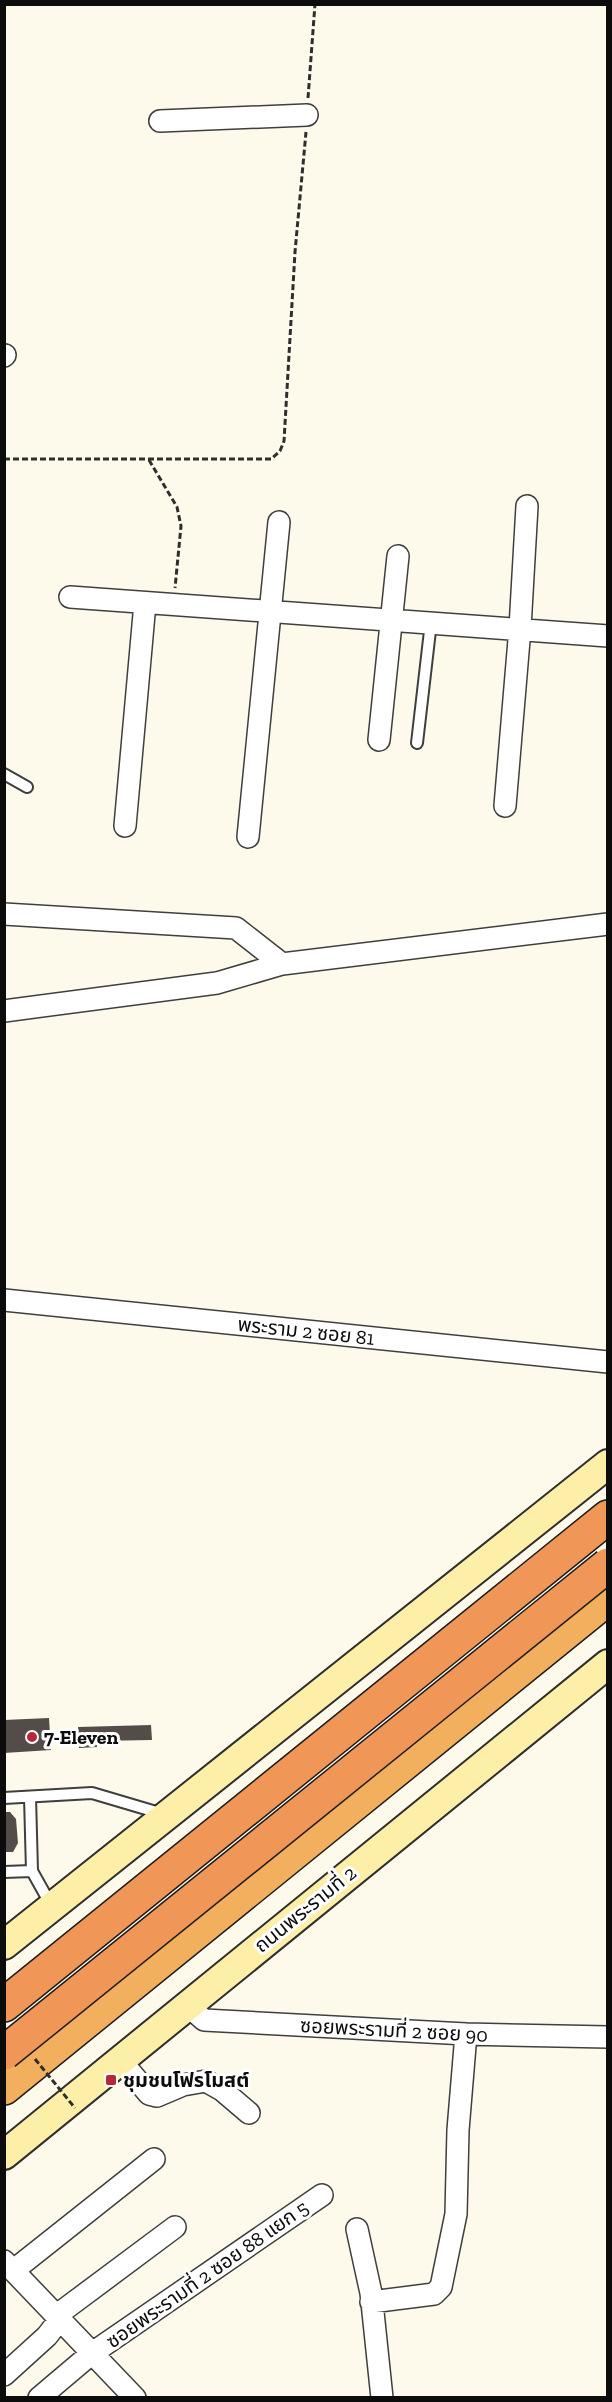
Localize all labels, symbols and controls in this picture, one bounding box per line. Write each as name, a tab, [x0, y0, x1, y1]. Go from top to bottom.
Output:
street label: พระราม 2 ซอย 81	[236, 1312, 376, 1350]
place label: 7-Eleven	[44, 1725, 118, 1749]
marker: 7-Eleven	[25, 1730, 39, 1744]
street label: ถนนพระรามที่ 2	[248, 1859, 361, 1957]
street label: ซอยพระรามที่ 2 ซอย 90	[300, 2011, 488, 2047]
place label: ชุมชนโฟรโมสต์	[123, 2068, 249, 2092]
marker: ชุมชนโฟรโมสต์	[104, 2073, 118, 2087]
street label: ซอยพระรามที่ 2 ซอย 88 แยก 5	[100, 2193, 313, 2353]

